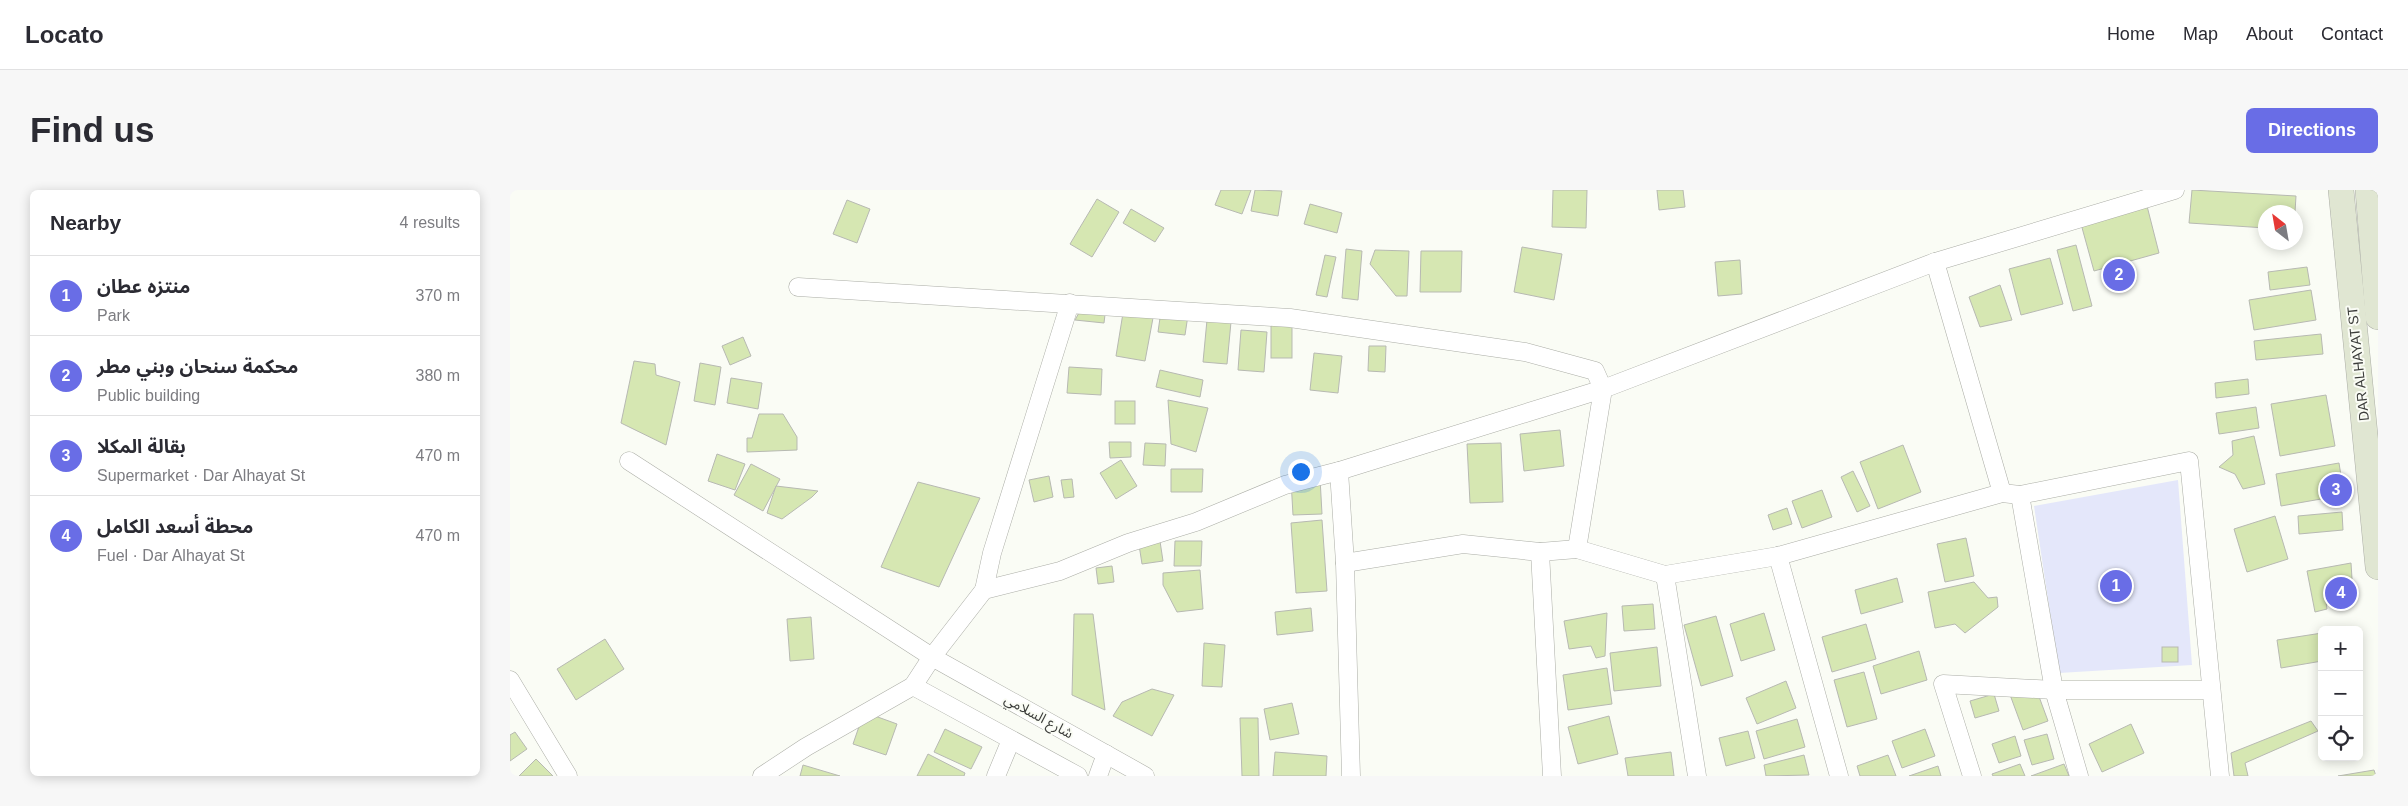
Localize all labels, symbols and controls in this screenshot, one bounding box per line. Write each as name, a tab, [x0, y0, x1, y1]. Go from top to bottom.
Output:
text: Locato	[25, 21, 104, 48]
text: Home	[2107, 24, 2155, 44]
text: Map	[2183, 24, 2218, 44]
text: About	[2246, 24, 2293, 44]
text: Contact	[2321, 24, 2383, 44]
button: Directions	[2246, 108, 2378, 153]
text: Find us	[30, 110, 154, 149]
north arrow	[2258, 205, 2303, 250]
text: Nearby	[50, 211, 121, 234]
text: 4 results	[400, 214, 460, 231]
pin: 2	[2103, 256, 2135, 294]
text: منتزه عطان	[97, 276, 190, 297]
text: 1	[62, 287, 70, 304]
text: 370 m	[416, 287, 460, 304]
street label: DAR ALHAYAT ST	[2344, 306, 2372, 422]
text: Park	[97, 307, 130, 324]
text: محكمة سنحان وبني مطر	[97, 356, 298, 377]
text: 2	[62, 367, 70, 384]
text: 380 m	[416, 367, 460, 384]
text: Public building	[97, 387, 200, 404]
text: بقالة المكلا	[97, 436, 186, 457]
text: 3	[62, 447, 70, 464]
text: 470 m	[416, 447, 460, 464]
your location	[1288, 459, 1314, 485]
text: Supermarket · Dar Alhayat St	[97, 467, 305, 484]
pin: 3	[2320, 471, 2352, 509]
text: محطة أسعد الكامل	[97, 516, 253, 537]
text: 4	[62, 527, 70, 544]
text: 470 m	[416, 527, 460, 544]
text: Fuel · Dar Alhayat St	[97, 547, 245, 564]
pin: 1	[2100, 567, 2132, 605]
pin: 4	[2325, 574, 2357, 612]
map controls	[2318, 626, 2363, 761]
button: +	[2318, 626, 2363, 671]
button: −	[2318, 671, 2363, 716]
street label: شارع السلامي	[1000, 691, 1076, 744]
button: locate	[2318, 716, 2363, 761]

